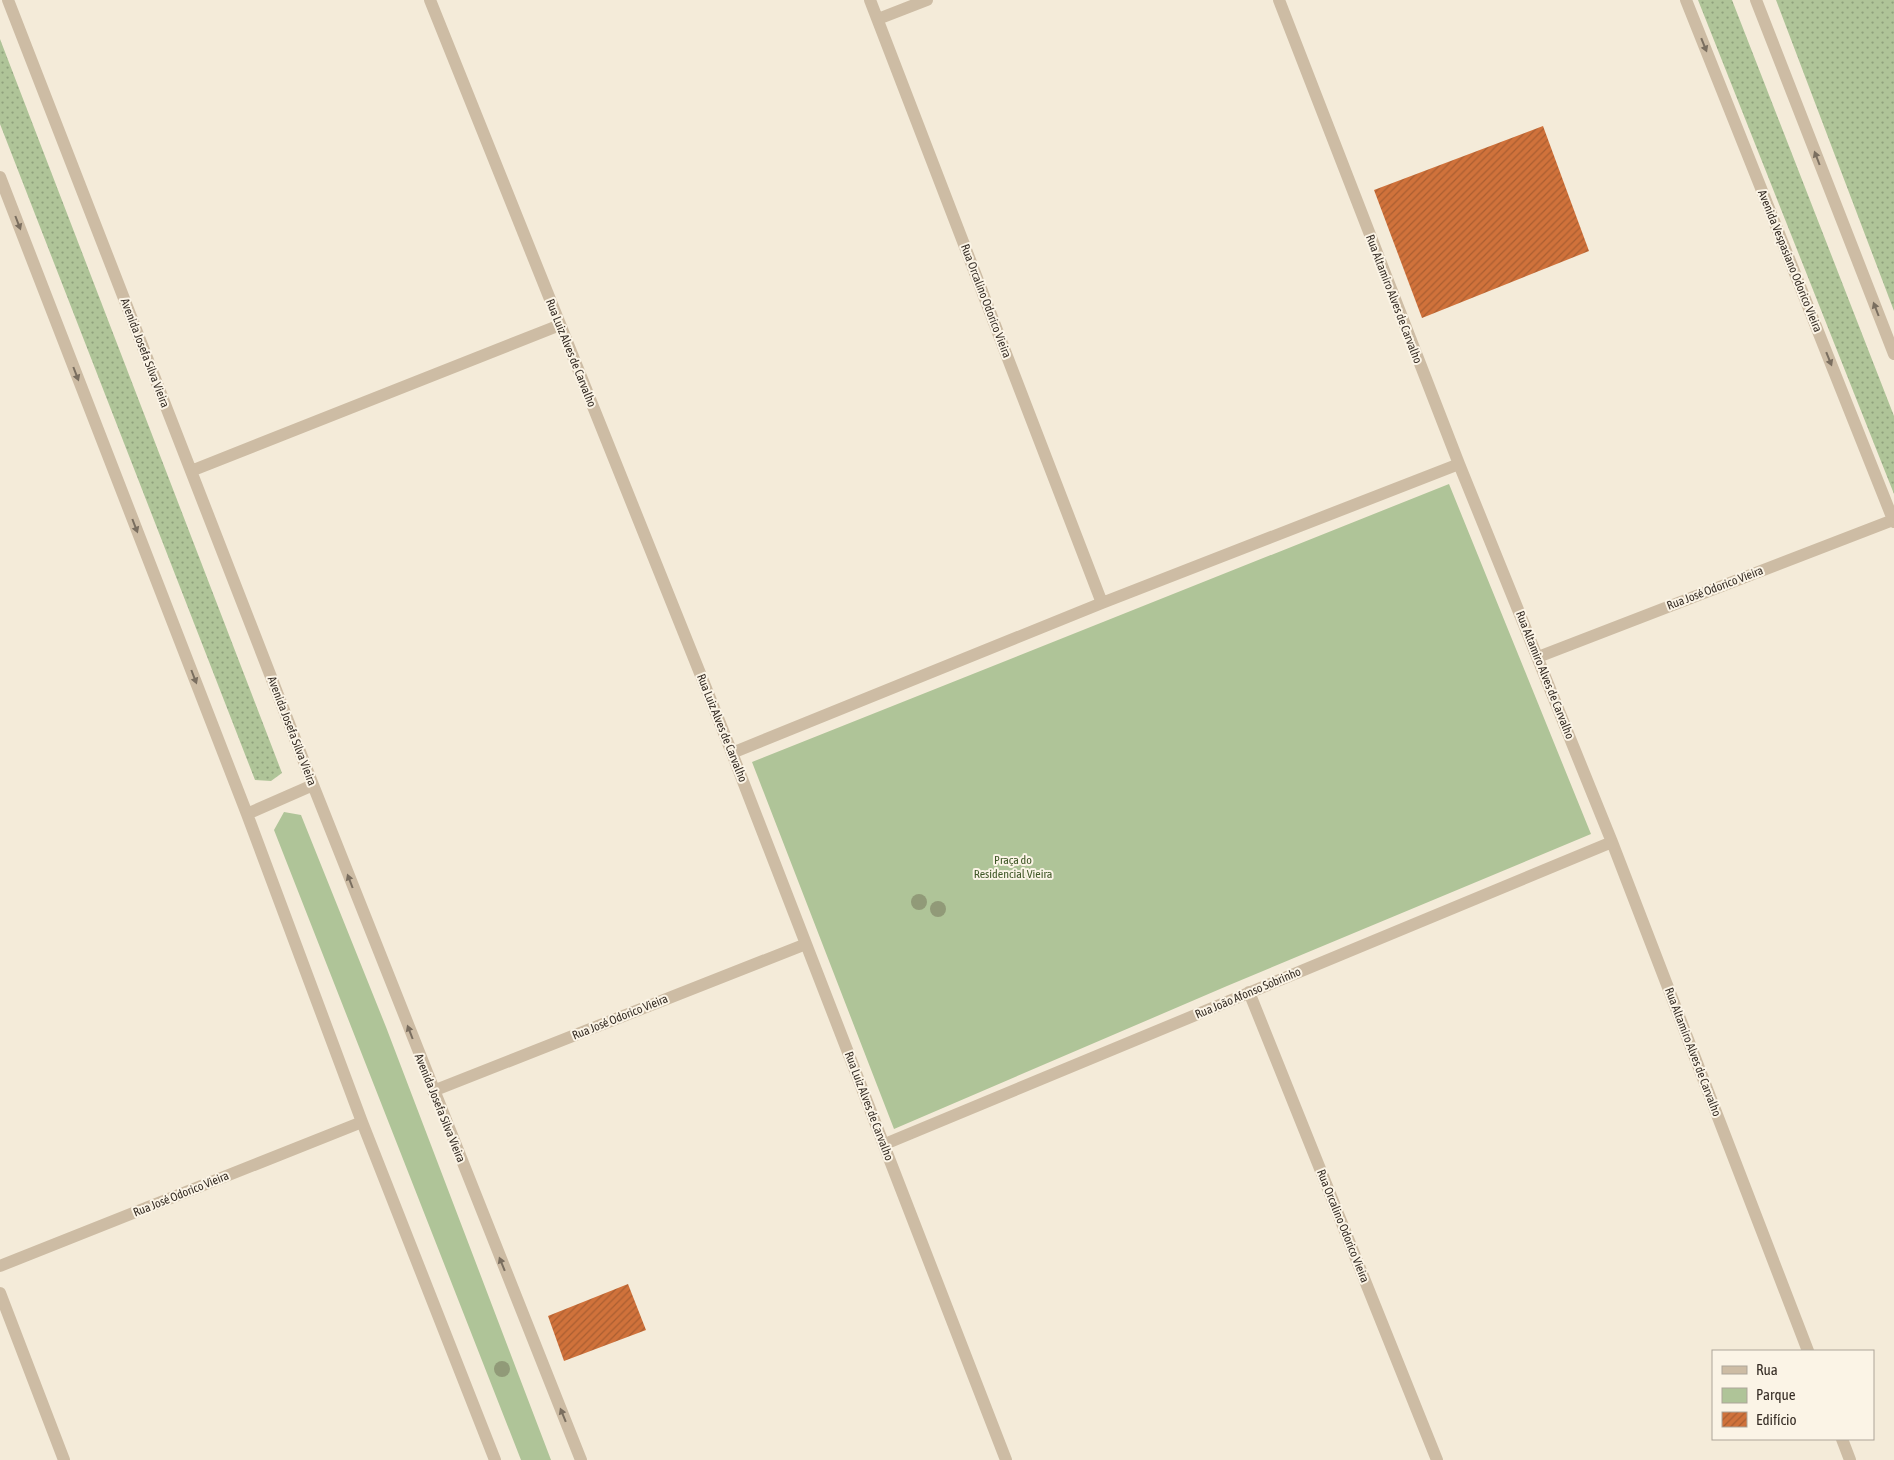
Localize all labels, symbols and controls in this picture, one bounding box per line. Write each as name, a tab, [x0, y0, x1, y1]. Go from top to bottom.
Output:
one-way arrow	[1700, 38, 1708, 52]
one-way arrow	[1813, 150, 1820, 165]
street label: Avenida Vespasiano Odorico Vieira	[1755, 188, 1825, 334]
one-way arrow	[14, 215, 22, 230]
street label: Rua Altamiro Alves de Carvalho	[1363, 233, 1425, 366]
street label: Rua Orcalino Odorico Vieira	[958, 242, 1014, 360]
street label: Avenida Josefa Silva Vieira	[118, 296, 172, 410]
street label: Rua Luiz Alves de Carvalho	[543, 297, 599, 410]
one-way arrow	[1872, 301, 1880, 316]
one-way arrow	[1825, 352, 1833, 366]
one-way arrow	[72, 367, 80, 382]
one-way arrow	[132, 518, 139, 533]
street label: Rua José Odorico Vieira	[1665, 563, 1765, 613]
street label: Rua Altamiro Alves de Carvalho	[1513, 609, 1577, 741]
one-way arrow	[190, 670, 198, 685]
street label: Rua Luiz Alves de Carvalho	[694, 672, 750, 785]
street label: Avenida Josefa Silva Vieira	[265, 674, 319, 788]
park label: Praça do Residencial Vieira	[974, 853, 1052, 881]
one-way arrow	[346, 873, 353, 888]
street label: Rua João Afonso Sobrinho	[1193, 964, 1303, 1022]
street label: Rua Altamiro Alves de Carvalho	[1662, 986, 1724, 1119]
street label: Rua José Odorico Vieira	[570, 991, 670, 1043]
one-way arrow	[405, 1025, 413, 1039]
street label: Rua Luiz Alves de Carvalho	[842, 1050, 896, 1163]
street label: Avenida Josefa Silva Vieira	[412, 1052, 468, 1164]
street label: Rua Orcalino Odorico Vieira	[1314, 1167, 1372, 1285]
street label: Rua José Odorico Vieira	[131, 1168, 231, 1220]
one-way arrow	[498, 1257, 506, 1271]
legend	[1712, 1350, 1874, 1440]
text: Rua	[1756, 1361, 1778, 1378]
text: Parque	[1756, 1386, 1796, 1403]
one-way arrow	[559, 1407, 567, 1422]
text: Edifício	[1756, 1411, 1797, 1428]

